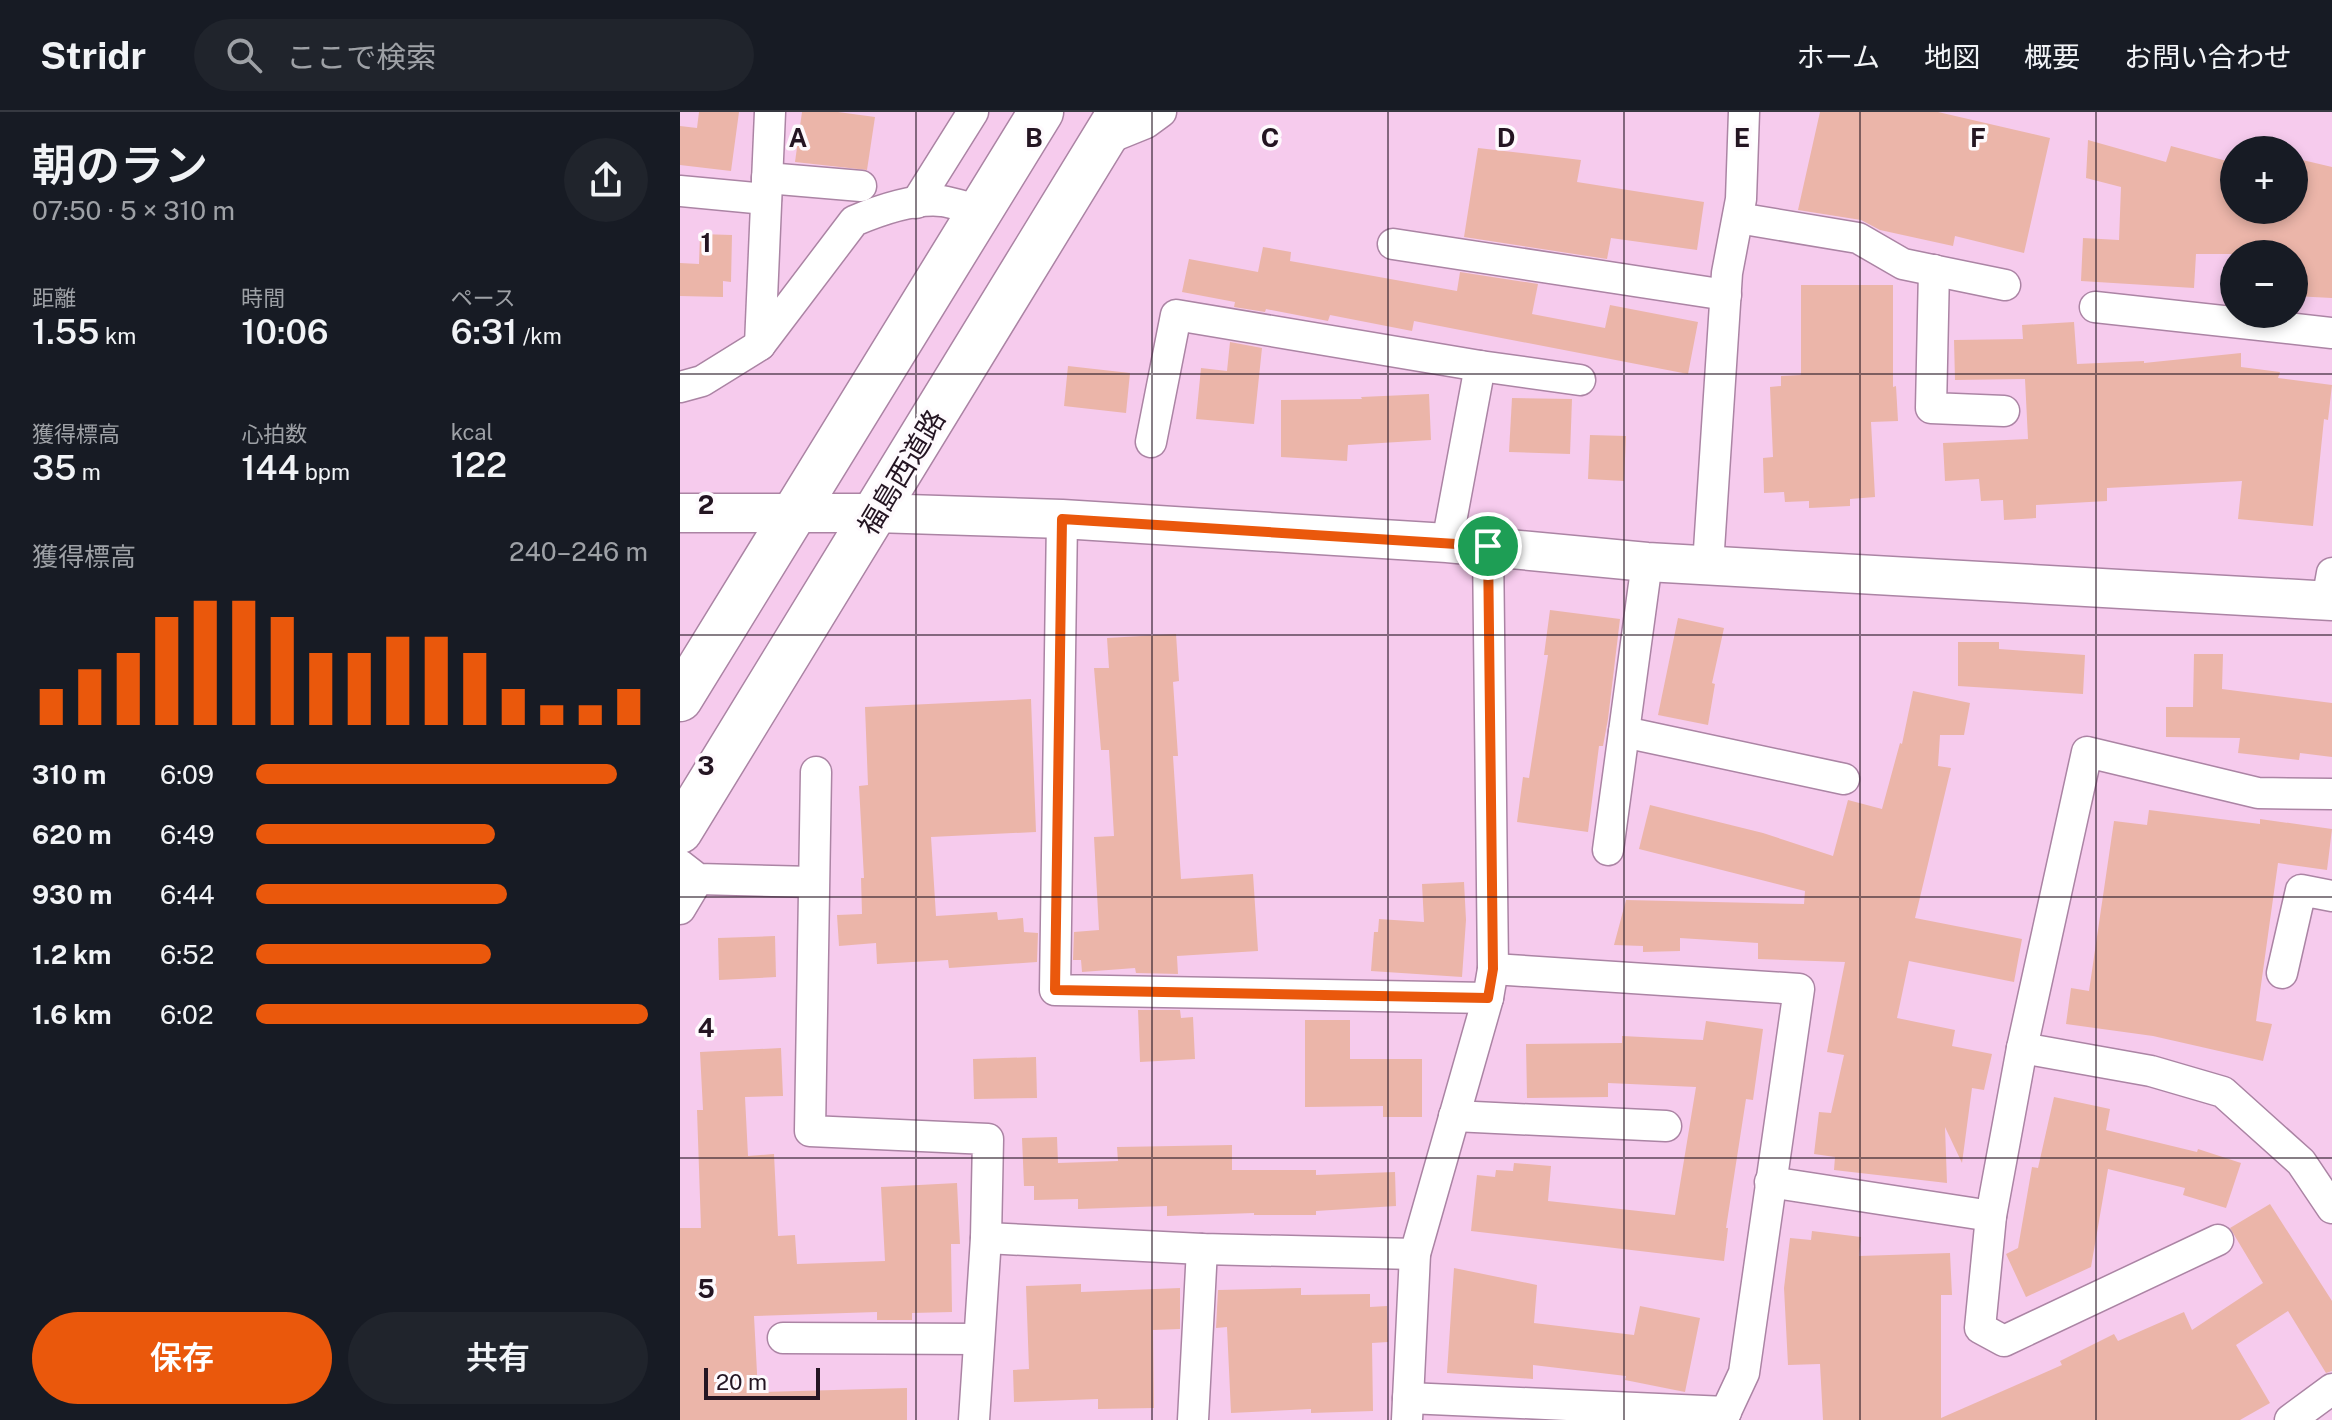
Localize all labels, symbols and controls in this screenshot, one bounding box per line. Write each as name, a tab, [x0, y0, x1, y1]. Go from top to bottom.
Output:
search box	[194, 19, 754, 91]
text: Stridr	[40, 33, 146, 78]
icon: search	[222, 33, 266, 77]
text: ここで検索	[286, 39, 436, 75]
text: ホーム	[1797, 40, 1880, 73]
text: 地図	[1924, 40, 1980, 73]
text: 概要	[2024, 40, 2080, 73]
text: お問い合わせ	[2124, 40, 2292, 73]
text: A	[789, 122, 808, 153]
text: B	[1025, 122, 1043, 153]
text: C	[1261, 122, 1279, 153]
text: D	[1497, 122, 1515, 153]
text: E	[1734, 122, 1750, 153]
text: F	[1970, 122, 1986, 153]
map controls	[2220, 136, 2308, 328]
button: +	[2220, 136, 2308, 224]
button: share	[564, 138, 648, 222]
text: 朝のラン	[32, 139, 208, 191]
text: 07:50 · 5 × 310 m	[32, 195, 235, 226]
text: 1	[700, 227, 712, 258]
button: −	[2220, 240, 2308, 328]
text: 距離	[32, 285, 76, 311]
text: 時間	[241, 285, 285, 311]
text: ペース	[451, 285, 516, 311]
text: 1.55	[32, 312, 100, 352]
text: 10:06	[241, 312, 329, 352]
text: 6:31	[451, 312, 517, 352]
text: km	[100, 323, 136, 349]
text: /km	[517, 323, 562, 349]
street label: 福島西道路	[851, 403, 951, 541]
text: kcal	[451, 419, 493, 445]
text: 獲得標高	[32, 421, 120, 447]
text: 心拍数	[241, 421, 307, 447]
text: 122	[451, 445, 507, 485]
text: 35	[32, 448, 76, 488]
text: 144	[241, 448, 299, 488]
text: m	[76, 459, 101, 485]
text: bpm	[299, 459, 350, 485]
text: 2	[698, 489, 714, 520]
pin	[1454, 512, 1522, 580]
icon: arrive	[1466, 524, 1510, 568]
text: 240–246 m	[509, 536, 648, 567]
text: 獲得標高	[32, 541, 136, 572]
text: 3	[697, 750, 715, 781]
text: 310 m	[32, 759, 106, 790]
text: 6:09	[160, 759, 214, 790]
text: 620 m	[32, 819, 112, 850]
text: 6:49	[160, 819, 214, 850]
text: 930 m	[32, 879, 112, 910]
text: 6:44	[160, 879, 215, 910]
text: 1.2 km	[32, 939, 111, 970]
text: 6:52	[160, 939, 214, 970]
text: 1.6 km	[32, 999, 112, 1030]
text: 6:02	[160, 999, 213, 1030]
text: 4	[697, 1012, 715, 1043]
text: 5	[697, 1273, 715, 1304]
button: 保存	[32, 1312, 332, 1404]
button: 共有	[348, 1312, 648, 1404]
scale bar	[704, 1364, 820, 1400]
text: 20 m	[716, 1369, 767, 1395]

